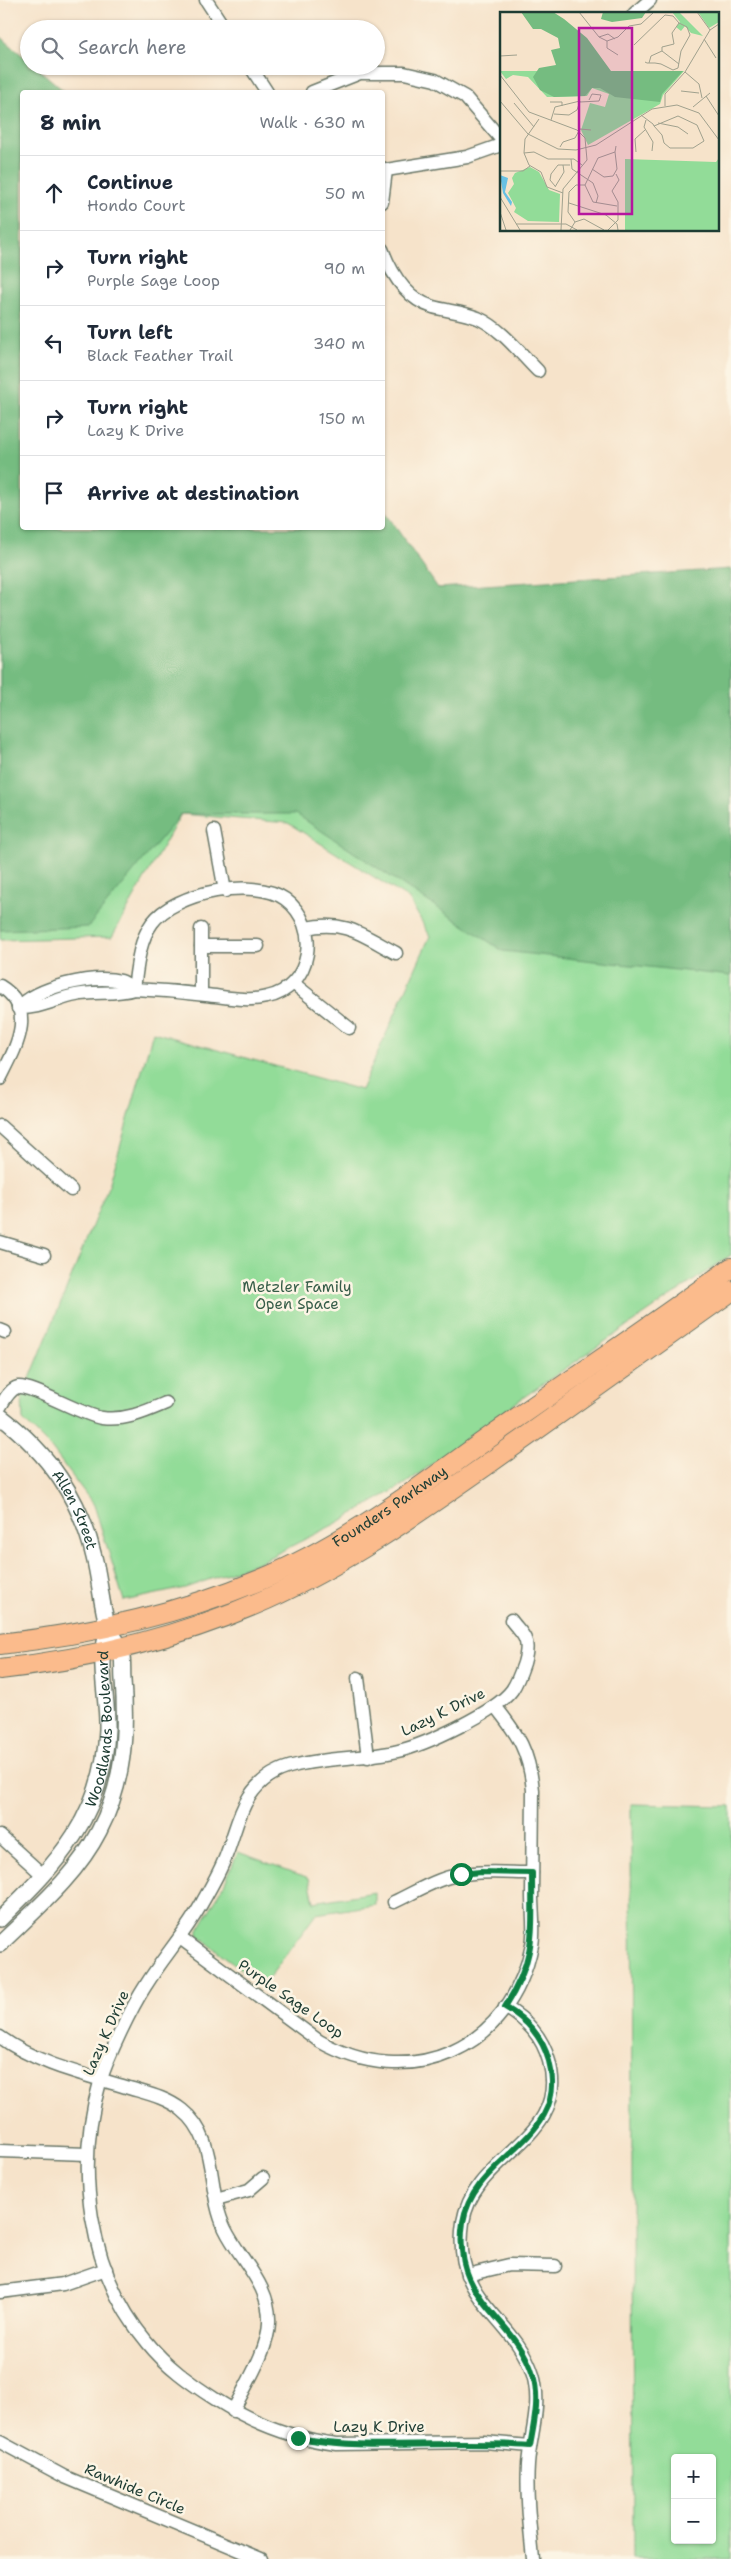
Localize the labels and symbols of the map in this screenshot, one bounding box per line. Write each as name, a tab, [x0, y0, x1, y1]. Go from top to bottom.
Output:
inset map	[500, 12, 718, 231]
park label: Metzler Family Open Space	[242, 1277, 352, 1314]
street label: Founders Parkway	[329, 1461, 451, 1552]
street label: Allen Street	[47, 1466, 102, 1552]
street label: Woodlands Boulevard	[81, 1649, 117, 1810]
street label: Lazy K Drive	[398, 1683, 488, 1741]
route start	[450, 1863, 473, 1886]
street label: Purple Sage Loop	[234, 1955, 348, 2043]
street label: Lazy K Drive	[78, 1987, 134, 2079]
street label: Lazy K Drive	[333, 2417, 425, 2437]
route end	[287, 2427, 310, 2450]
street label: Rawhide Circle	[82, 2459, 188, 2519]

